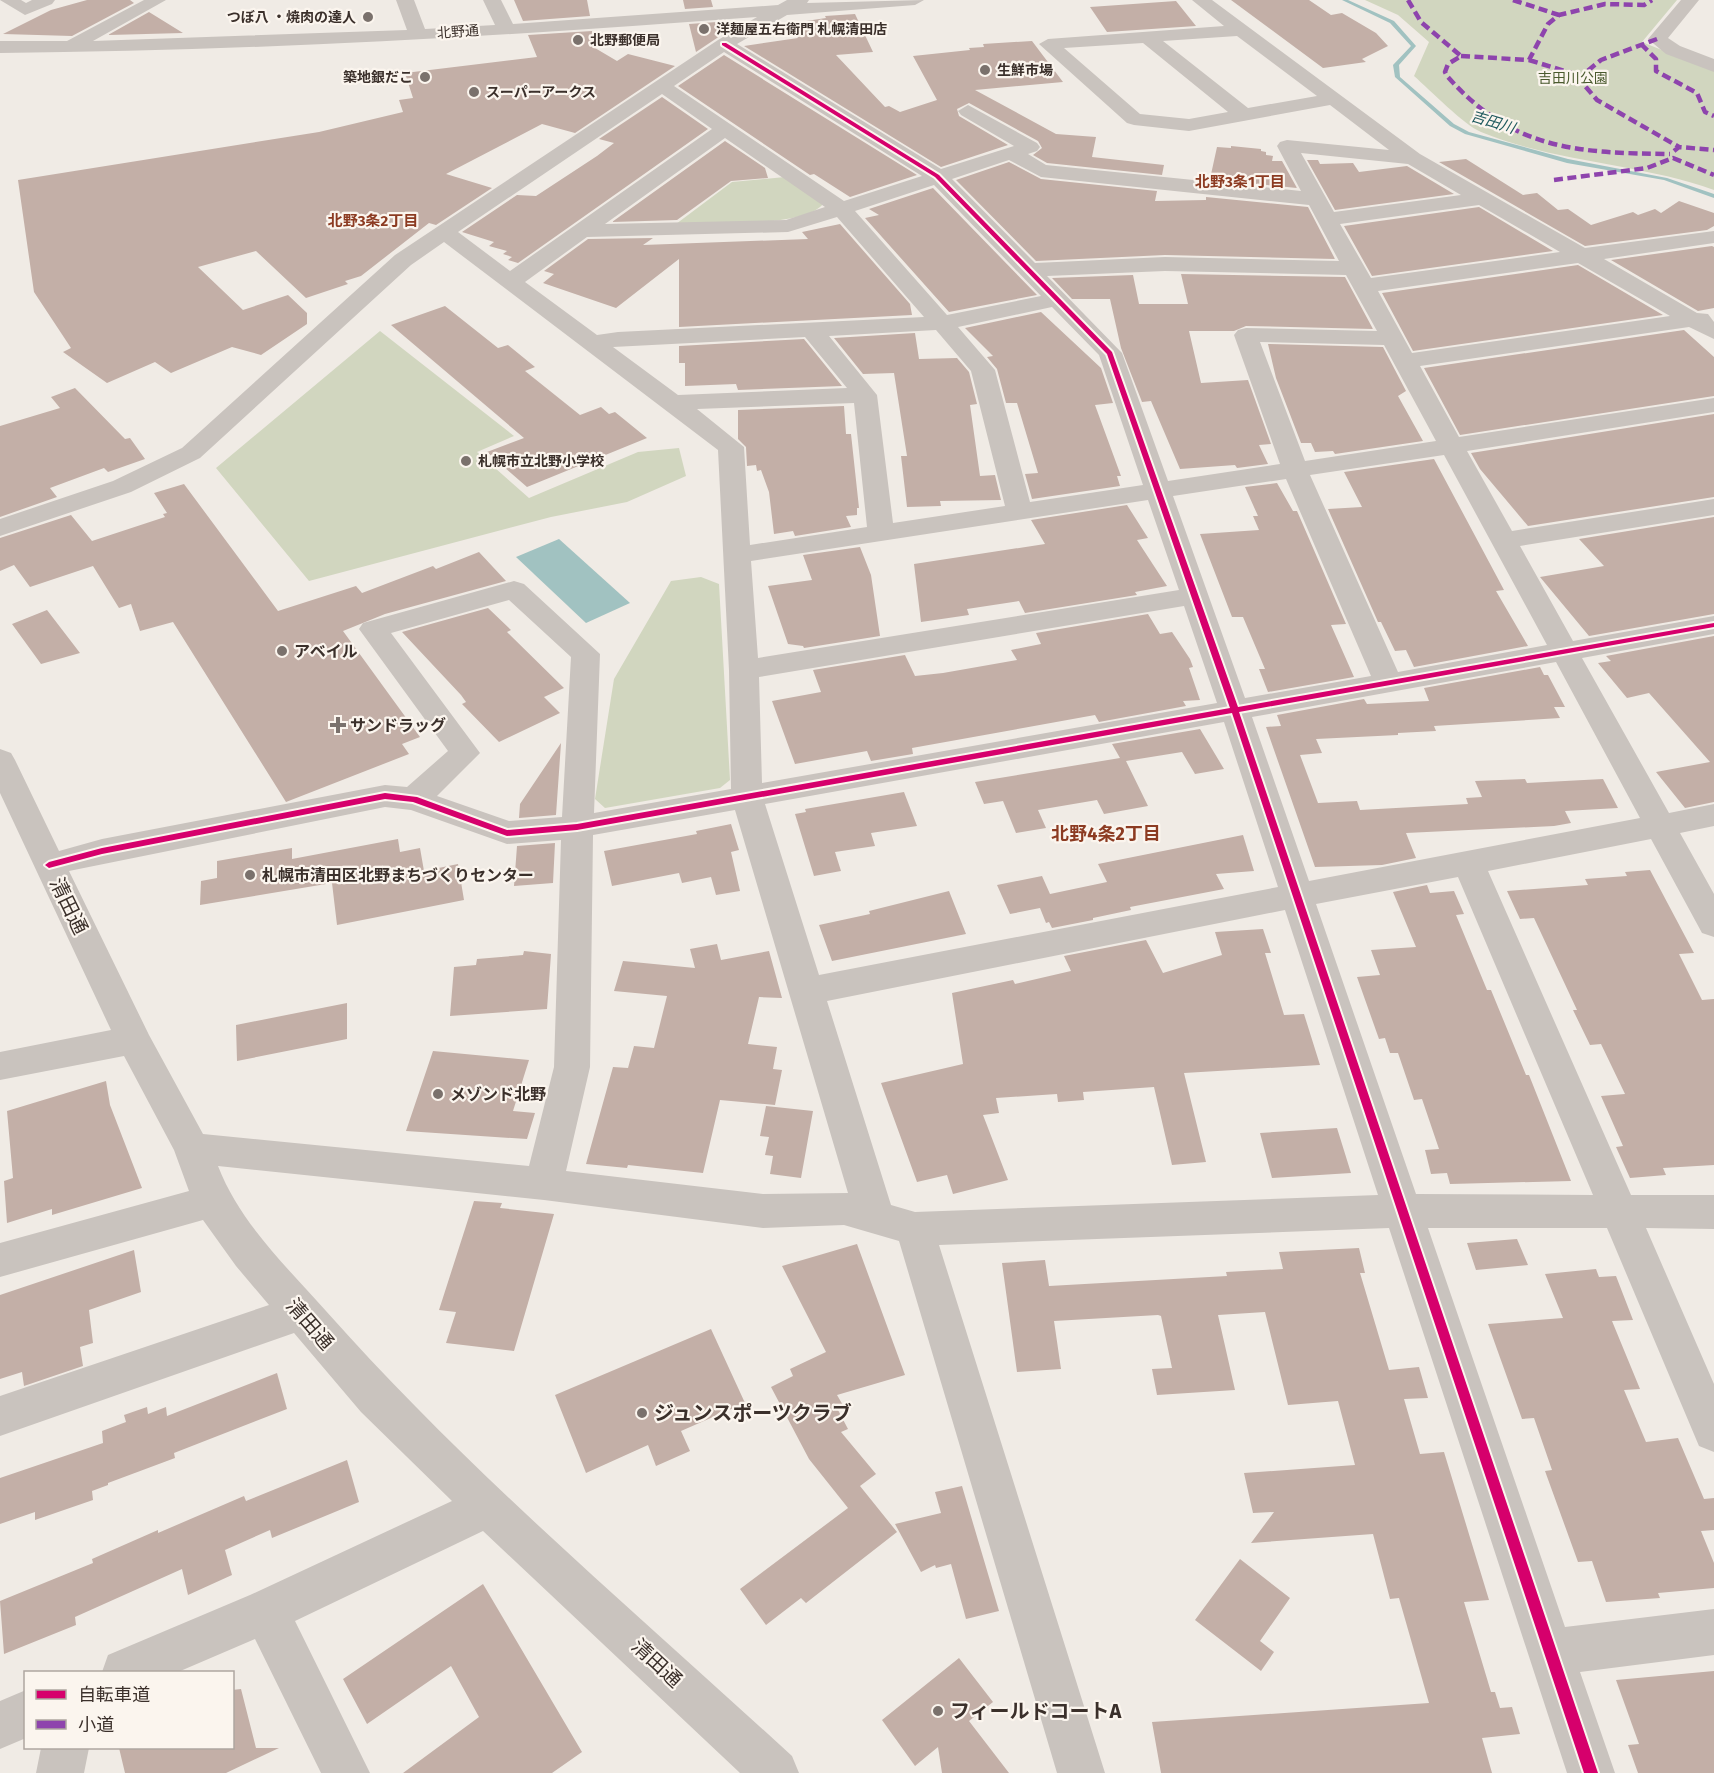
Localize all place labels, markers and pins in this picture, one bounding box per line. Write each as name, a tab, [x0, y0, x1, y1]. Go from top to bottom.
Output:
place label: つぼ八 ・焼肉の達人	[227, 9, 356, 26]
marker: つぼ八 ・焼肉の達人	[361, 10, 375, 24]
place label: 洋麺屋五右衛門 札幌清田店	[716, 21, 887, 38]
marker: 洋麺屋五右衛門 札幌清田店	[697, 22, 711, 36]
place label: 北野郵便局	[590, 32, 660, 49]
marker: 北野郵便局	[571, 33, 585, 47]
place label: 生鮮市場	[997, 62, 1053, 79]
marker: 生鮮市場	[978, 63, 992, 77]
place label: 築地銀だこ	[343, 69, 413, 86]
marker: 築地銀だこ	[418, 70, 432, 84]
place label: スーパーアークス	[486, 84, 596, 101]
marker: スーパーアークス	[467, 85, 481, 99]
place label: 札幌市立北野小学校	[478, 453, 604, 470]
marker: 札幌市立北野小学校	[459, 454, 473, 468]
place label: アベイル	[294, 642, 358, 661]
marker: アベイル	[275, 644, 289, 658]
place label: サンドラッグ	[350, 716, 446, 735]
marker: サンドラッグ	[331, 718, 345, 732]
place label: 札幌市清田区北野まちづくりセンター	[262, 866, 534, 885]
marker: 札幌市清田区北野まちづくりセンター	[243, 868, 257, 882]
place label: メゾンド北野	[450, 1085, 546, 1104]
marker: メゾンド北野	[431, 1087, 445, 1101]
place label: ジュンスポーツクラブ	[654, 1401, 852, 1425]
marker: ジュンスポーツクラブ	[635, 1406, 649, 1420]
place label: フィールドコートA	[950, 1699, 1123, 1723]
marker: フィールドコートA	[931, 1704, 945, 1718]

